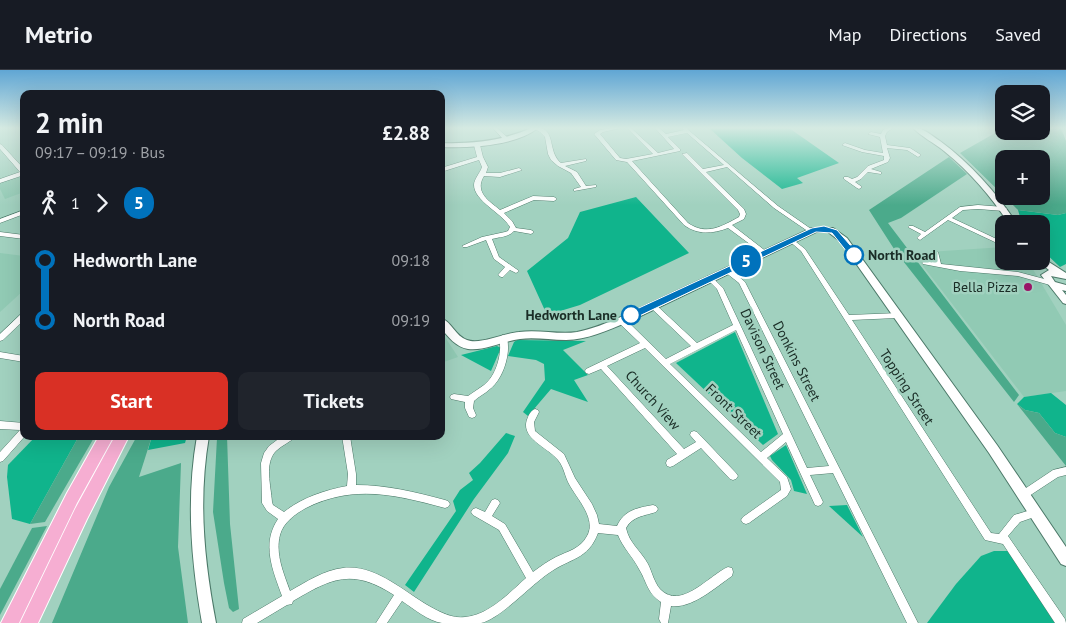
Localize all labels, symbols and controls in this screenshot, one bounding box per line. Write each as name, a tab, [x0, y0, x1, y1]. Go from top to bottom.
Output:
text: Metrio	[25, 19, 93, 50]
text: Map	[829, 23, 861, 46]
text: Directions	[889, 23, 967, 46]
text: Saved	[995, 23, 1041, 46]
map controls	[995, 85, 1050, 270]
button: layers	[995, 85, 1050, 140]
text: 2 min	[35, 104, 103, 141]
text: £2.88	[382, 121, 430, 145]
text: 09:17 – 09:19 · Bus	[35, 142, 165, 162]
button: +	[995, 150, 1050, 205]
icon: walk	[35, 189, 63, 217]
icon: forward	[88, 189, 116, 217]
text: 5	[134, 191, 144, 214]
text: 1	[71, 193, 80, 213]
button: −	[995, 215, 1050, 270]
line badge: 5	[730, 245, 762, 277]
marker: North Road	[844, 245, 864, 265]
place label: North Road	[868, 246, 936, 264]
text: Hedworth Lane	[73, 248, 197, 272]
text: 5	[741, 249, 751, 272]
text: 09:18	[392, 250, 430, 270]
place label: Bella Pizza	[953, 278, 1018, 296]
marker: Bella Pizza	[1022, 281, 1034, 293]
marker: Hedworth Lane	[621, 305, 641, 325]
place label: Hedworth Lane	[525, 306, 617, 324]
street label: Davison Street	[736, 306, 790, 393]
text: North Road	[73, 308, 165, 332]
text: 09:19	[392, 310, 430, 330]
street label: Donkins Street	[769, 318, 825, 404]
street label: Topping Street	[876, 346, 938, 429]
street label: Church View	[621, 366, 685, 434]
button: Start	[35, 372, 228, 430]
button: Tickets	[238, 372, 430, 430]
street label: Front Street	[702, 380, 766, 442]

